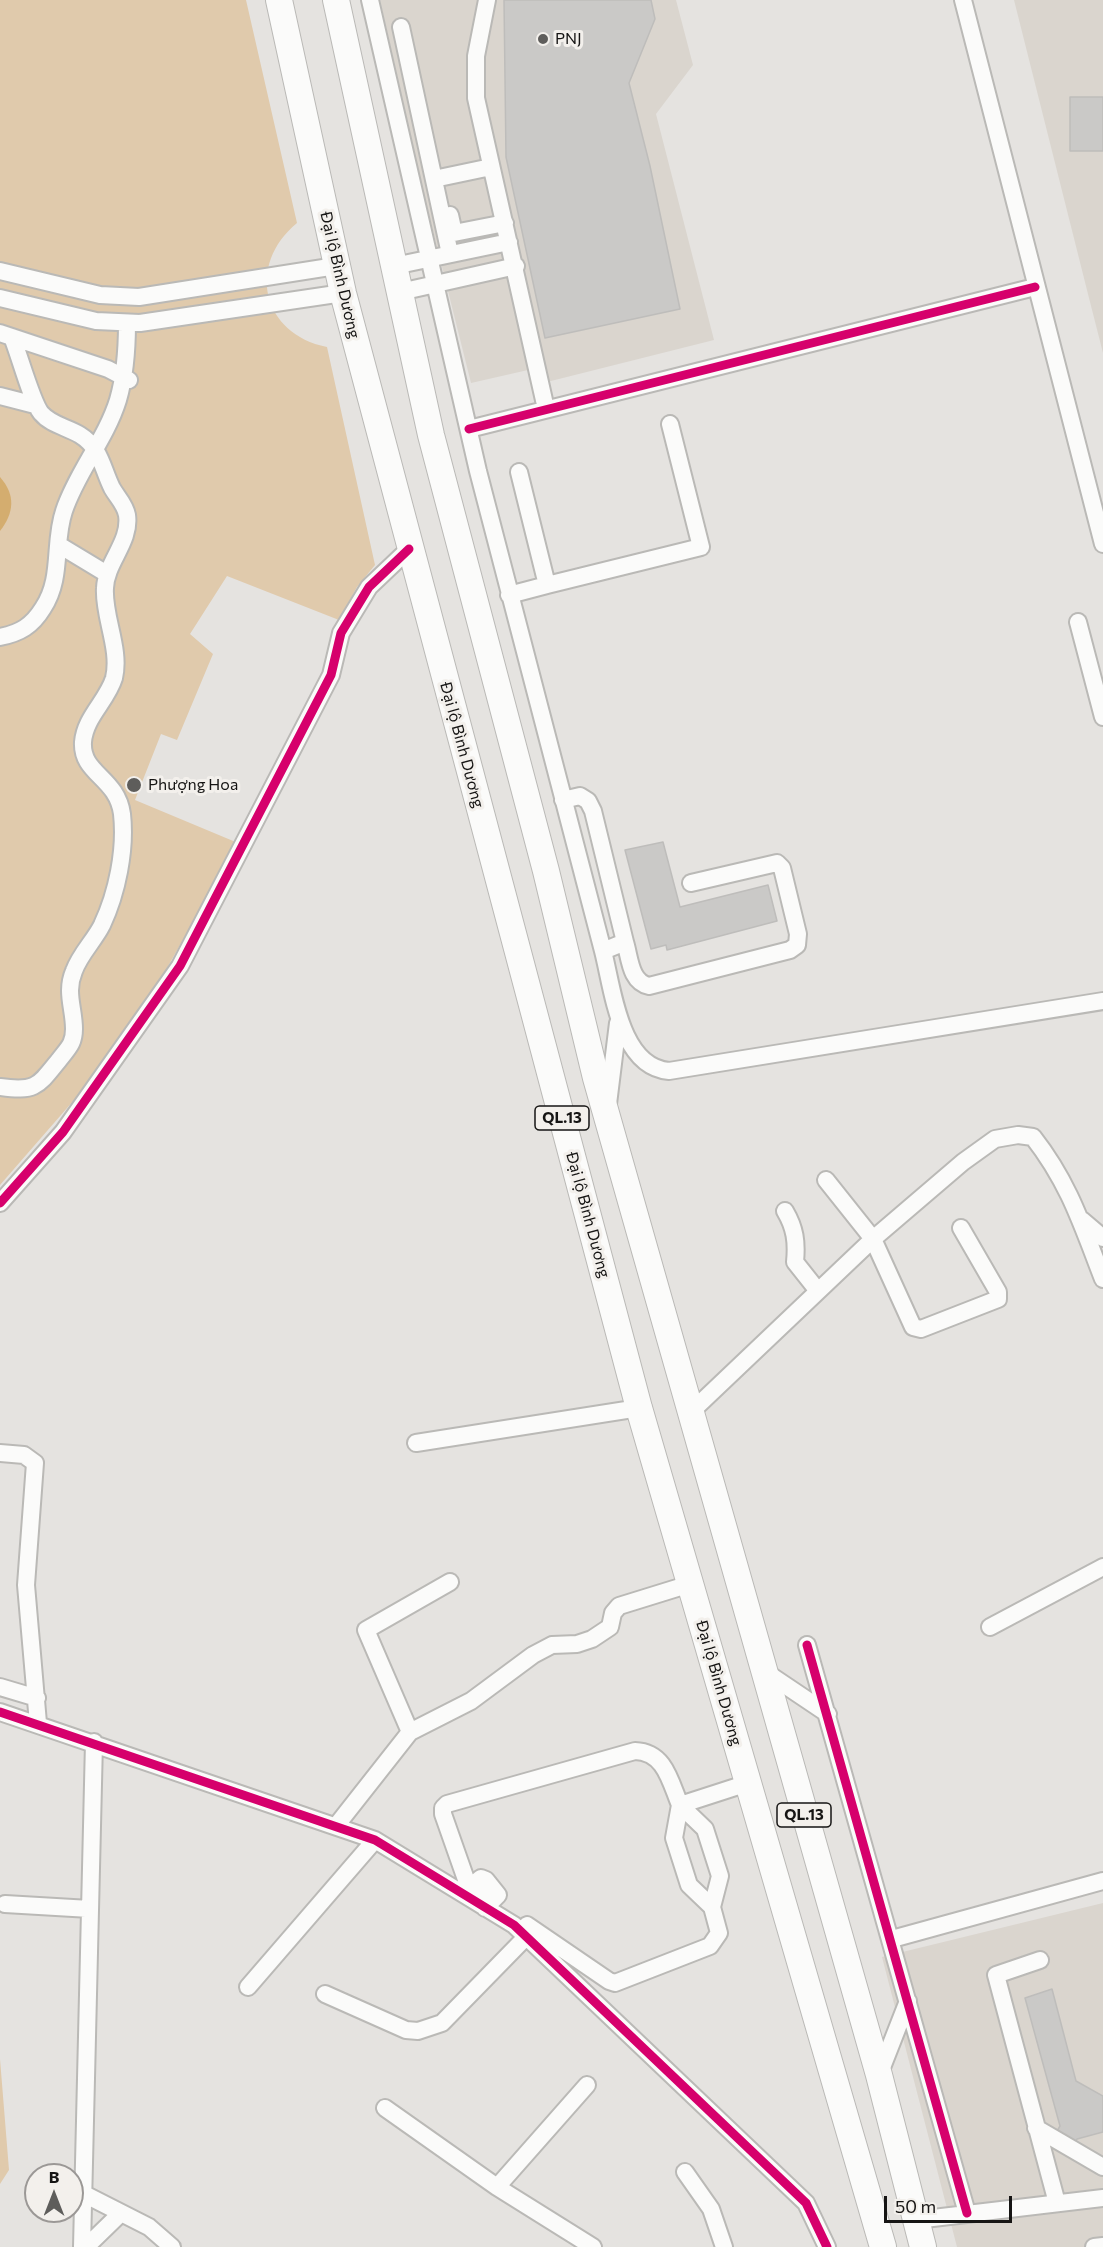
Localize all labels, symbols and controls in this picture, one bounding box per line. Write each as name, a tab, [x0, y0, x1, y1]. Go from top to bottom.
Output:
place label: PNJ	[555, 29, 582, 49]
marker: PNJ	[536, 32, 550, 46]
street label: Đại lộ Bình Dương	[316, 210, 364, 340]
street label: Đại lộ Bình Dương	[436, 680, 488, 810]
place label: Phượng Hoa	[148, 775, 238, 795]
marker: Phượng Hoa	[125, 776, 143, 794]
road number: QL.13	[535, 1106, 589, 1130]
street label: Đại lộ Bình Dương	[562, 1150, 614, 1280]
street label: Đại lộ Bình Dương	[692, 1618, 746, 1748]
road number: QL.13	[777, 1803, 831, 1827]
north arrow	[24, 2163, 84, 2223]
text: B	[49, 2167, 59, 2186]
scale bar	[887, 2184, 1014, 2222]
text: 50 m	[895, 2195, 936, 2217]

